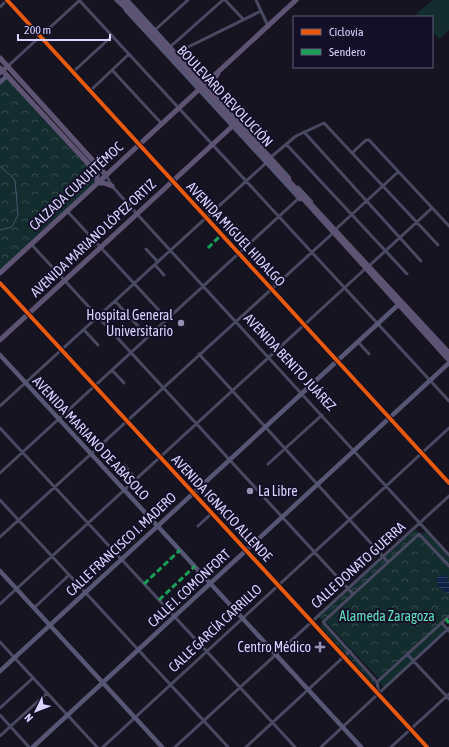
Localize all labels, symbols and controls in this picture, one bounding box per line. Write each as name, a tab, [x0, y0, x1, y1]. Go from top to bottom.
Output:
scale bar	[18, 16, 110, 42]
legend	[293, 16, 433, 68]
text: 200 m	[24, 23, 51, 37]
text: Ciclovía	[329, 25, 363, 39]
street label: BOULEVARD REVOLUCIÓN	[174, 42, 276, 150]
text: Sendero	[329, 45, 366, 59]
street label: CALZADA CUAUHTÉMOC	[26, 138, 127, 234]
street label: AVENIDA MARIANO LÓPEZ ORTIZ	[27, 176, 159, 300]
street label: AVENIDA MIGUEL HIDALGO	[183, 178, 289, 290]
place label: Hospital General Universitario	[86, 307, 173, 339]
street label: AVENIDA BENITO JUÁREZ	[241, 310, 339, 414]
marker: Hospital General Universitario	[176, 318, 186, 328]
street label: AVENIDA MARIANO DE ABASOLO	[29, 373, 153, 503]
street label: AVENIDA IGNACIO ALLENDE	[169, 451, 275, 565]
place label: La Libre	[258, 483, 298, 499]
marker: La Libre	[245, 486, 255, 496]
street label: CALLE FRANCISCO I. MADERO	[63, 489, 179, 599]
street label: CALLE DONATO GUERRA	[308, 519, 408, 611]
street label: CALLE I. COMONFORT	[144, 546, 234, 630]
street label: CALLE GARCÍA CARRILLO	[165, 581, 265, 675]
park label: Alameda Zaragoza	[339, 608, 435, 624]
place label: Centro Médico	[238, 639, 311, 655]
marker: Centro Médico	[314, 641, 326, 653]
north arrow	[16, 691, 56, 731]
text: N	[22, 711, 35, 724]

